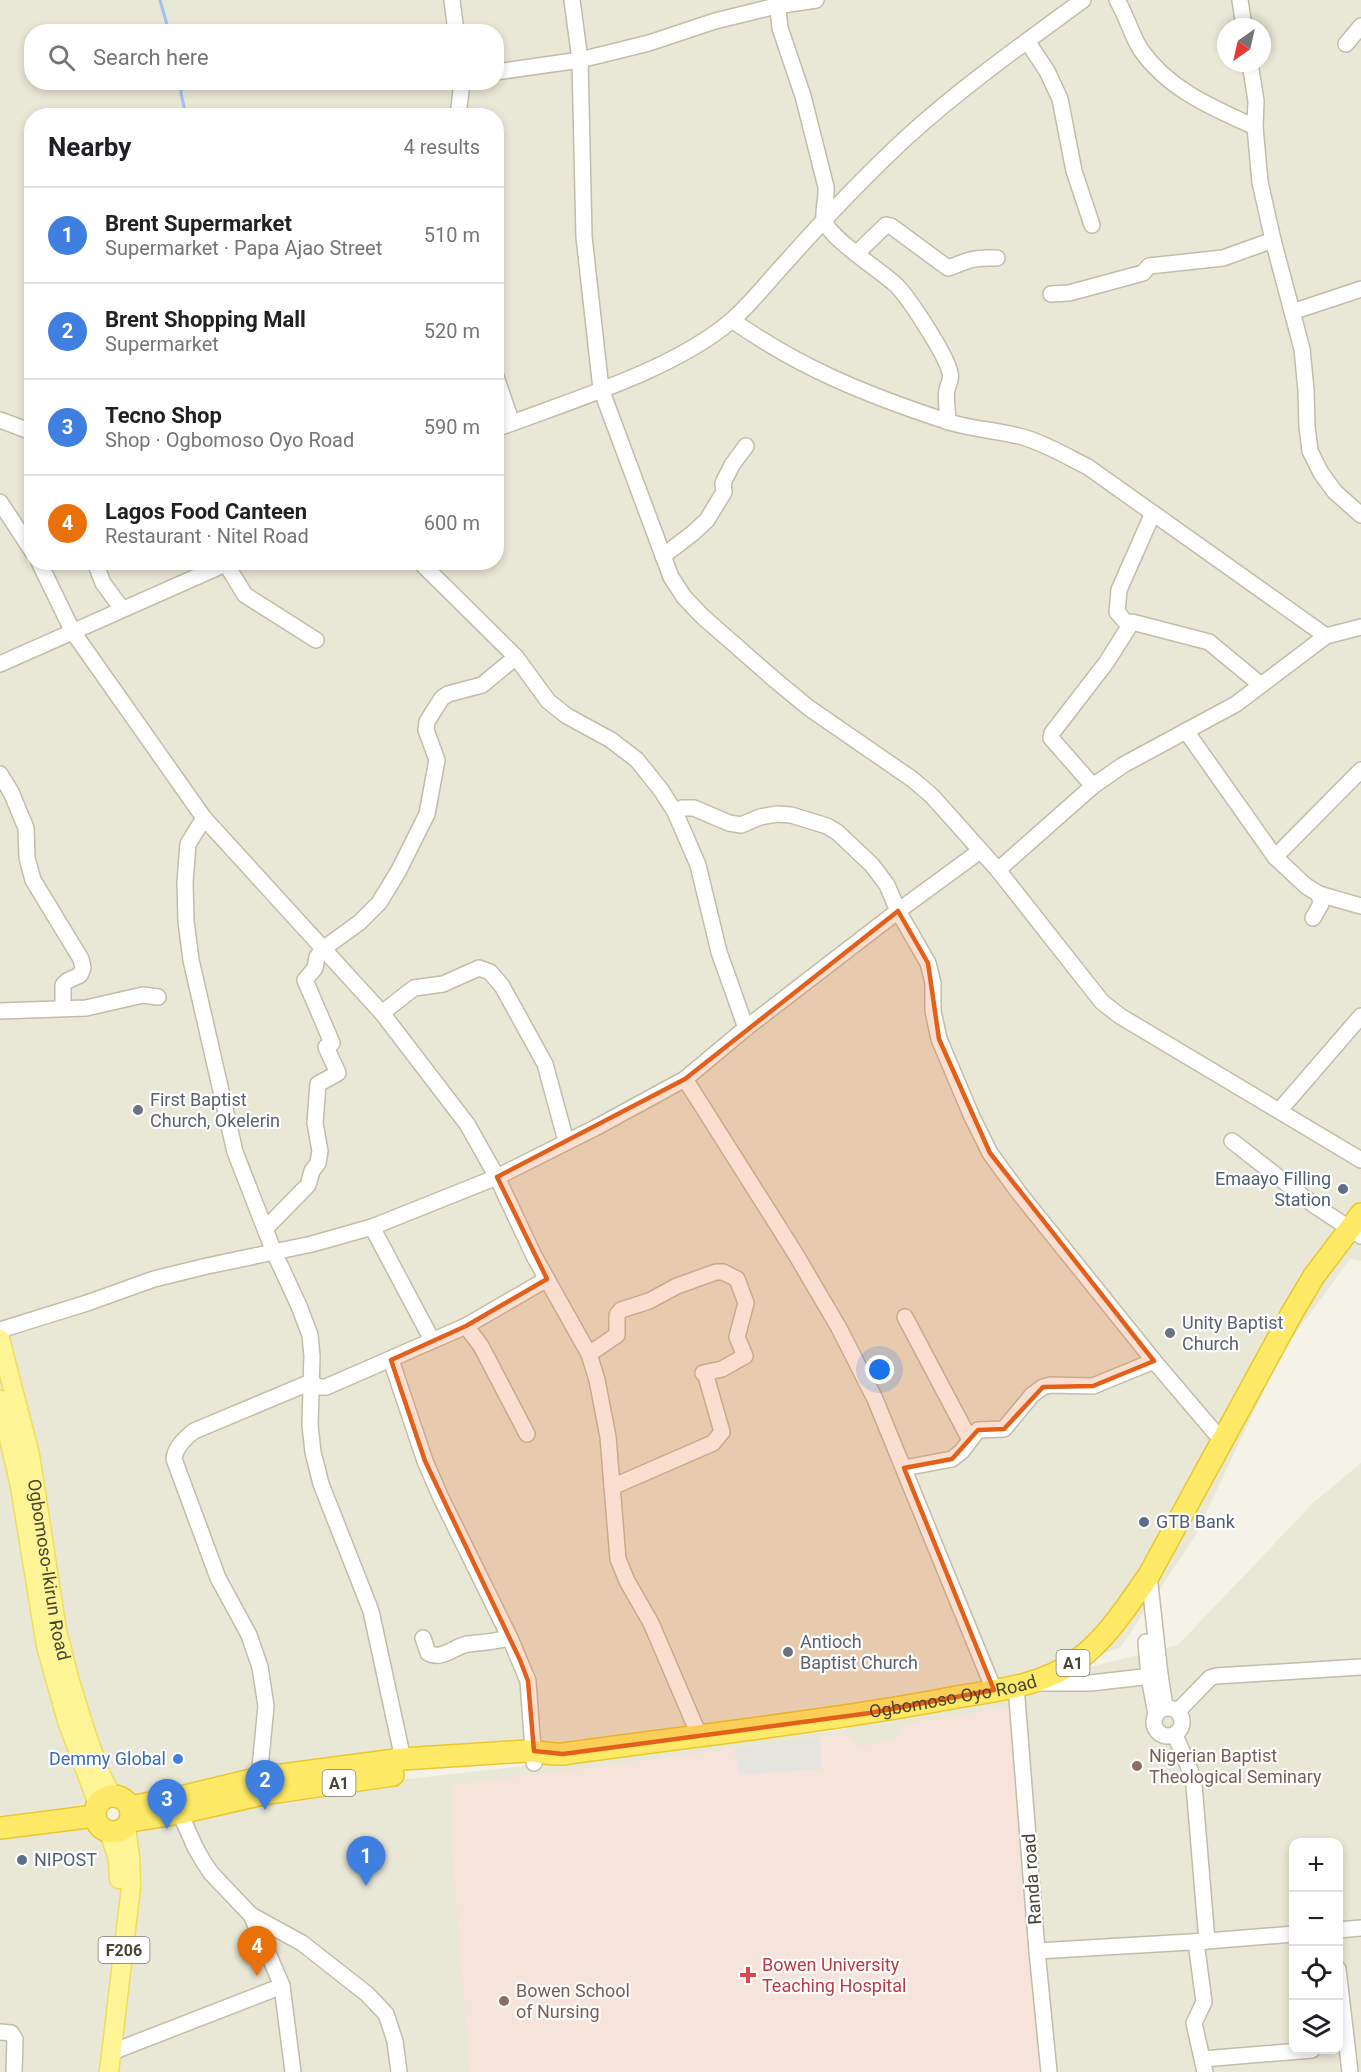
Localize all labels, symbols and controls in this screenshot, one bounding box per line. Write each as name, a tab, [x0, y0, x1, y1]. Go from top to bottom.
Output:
north arrow	[1217, 18, 1271, 72]
search box	[24, 24, 504, 90]
icon: search	[45, 41, 78, 74]
text: Search here	[93, 45, 209, 70]
text: Nearby	[48, 132, 131, 162]
text: 4 results	[404, 135, 480, 159]
text: Brent Supermarket	[105, 211, 292, 236]
text: 1	[62, 223, 73, 247]
text: 510 m	[424, 223, 480, 247]
text: Supermarket · Papa Ajao Street	[105, 236, 382, 260]
text: Brent Shopping Mall	[105, 307, 306, 332]
text: 2	[62, 319, 73, 343]
text: 520 m	[424, 319, 480, 343]
text: Supermarket	[105, 332, 219, 356]
text: Tecno Shop	[105, 403, 222, 428]
text: 3	[62, 415, 73, 439]
text: 590 m	[424, 415, 480, 439]
text: Shop · Ogbomoso Oyo Road	[105, 428, 354, 452]
text: Lagos Food Canteen	[105, 499, 307, 524]
text: 4	[62, 511, 73, 535]
text: 600 m	[424, 511, 480, 535]
text: Restaurant · Nitel Road	[105, 524, 309, 548]
place label: First Baptist Church, Okelerin	[150, 1089, 280, 1131]
marker: First Baptist Church, Okelerin	[131, 1103, 145, 1117]
place label: Emaayo Filling Station	[1215, 1168, 1331, 1210]
marker: Emaayo Filling Station	[1336, 1182, 1350, 1196]
place label: Unity Baptist Church	[1182, 1312, 1284, 1354]
marker: Unity Baptist Church	[1163, 1326, 1177, 1340]
your location	[865, 1355, 894, 1384]
street label: Ogbomoso-Ikirun Road	[24, 1477, 75, 1663]
place label: GTB Bank	[1156, 1511, 1236, 1532]
marker: GTB Bank	[1137, 1515, 1151, 1529]
place label: Antioch Baptist Church	[800, 1631, 918, 1673]
marker: Antioch Baptist Church	[781, 1645, 795, 1659]
road number: A1	[1056, 1650, 1090, 1676]
street label: Ogbomoso Oyo Road	[868, 1670, 1039, 1722]
place label: Nigerian Baptist Theological Seminary	[1149, 1745, 1322, 1787]
place label: Demmy Global	[49, 1748, 166, 1769]
marker: Demmy Global	[171, 1752, 185, 1766]
marker: Nigerian Baptist Theological Seminary	[1130, 1759, 1144, 1773]
pin: 2	[246, 1760, 284, 1810]
road number: A1	[322, 1770, 356, 1796]
pin: 3	[148, 1780, 186, 1829]
street label: Randa road	[1018, 1833, 1045, 1925]
pin: 1	[346, 1836, 386, 1886]
map controls	[1289, 1838, 1343, 2054]
button: +	[1289, 1838, 1343, 1892]
place label: NIPOST	[34, 1849, 97, 1870]
marker: NIPOST	[15, 1853, 29, 1867]
button: −	[1289, 1892, 1343, 1946]
pin: 4	[238, 1926, 276, 1976]
road number: F206	[98, 1937, 150, 1963]
button: locate	[1289, 1946, 1343, 2000]
place label: Bowen University Teaching Hospital	[762, 1954, 906, 1996]
marker: Bowen University Teaching Hospital	[739, 1966, 757, 1984]
place label: Bowen School of Nursing	[516, 1980, 630, 2022]
marker: Bowen School of Nursing	[497, 1994, 511, 2008]
button: layers	[1289, 2000, 1343, 2054]

